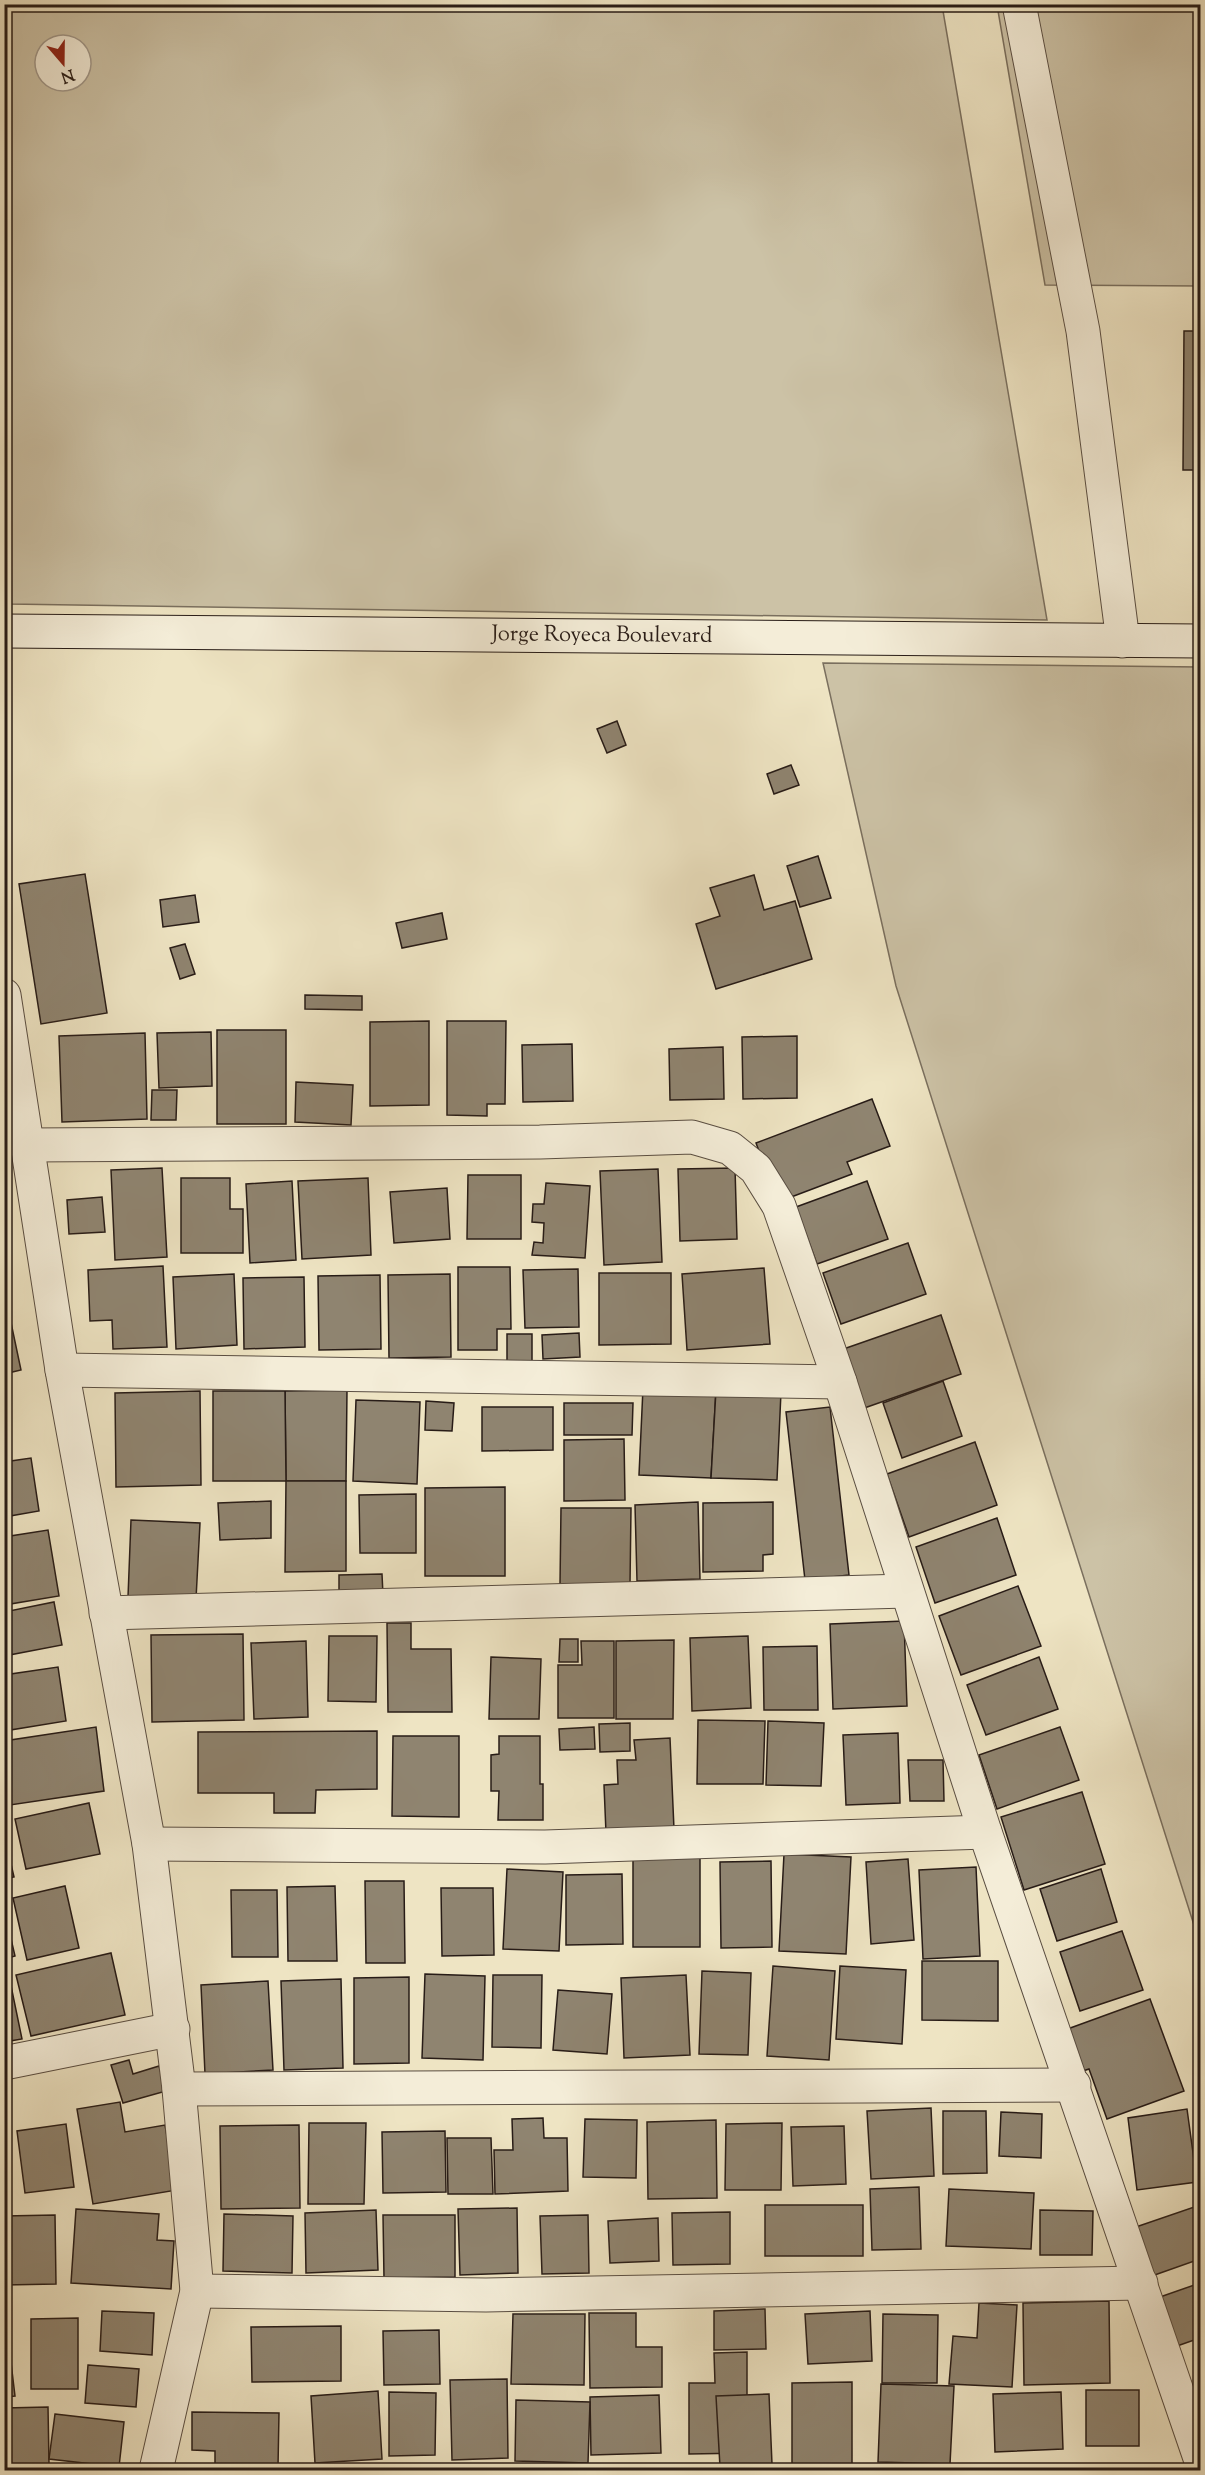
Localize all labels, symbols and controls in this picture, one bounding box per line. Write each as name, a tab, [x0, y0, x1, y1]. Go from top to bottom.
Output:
north arrow	[33, 33, 93, 93]
text: N	[57, 62, 77, 88]
street label: Jorge Royeca Boulevard	[490, 619, 713, 653]

